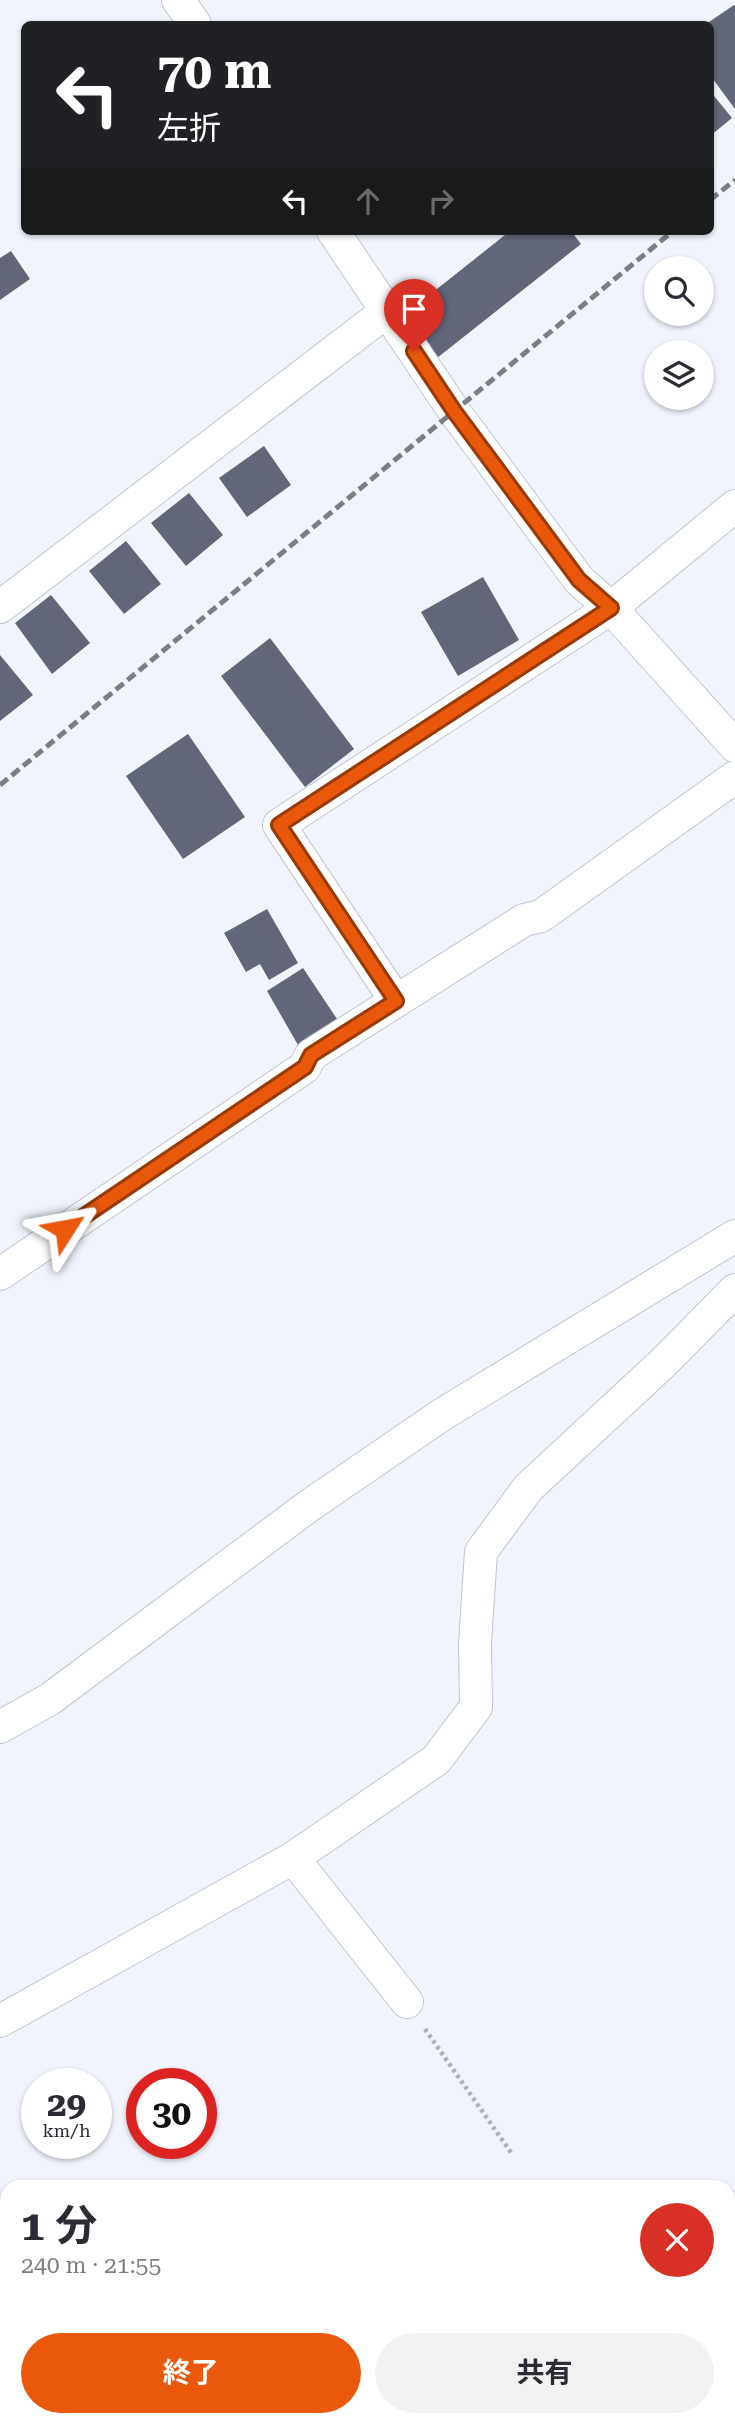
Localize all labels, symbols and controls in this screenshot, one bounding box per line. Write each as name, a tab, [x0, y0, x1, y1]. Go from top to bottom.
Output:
text: 70 m	[157, 43, 272, 100]
icon: left	[42, 49, 133, 140]
text: 左折	[157, 109, 221, 147]
icon: left	[276, 182, 314, 220]
icon: ahead	[349, 182, 387, 220]
icon: right	[422, 182, 460, 220]
map controls	[644, 256, 714, 410]
button: search	[644, 256, 714, 326]
pin	[384, 279, 444, 351]
icon: arrive	[395, 290, 433, 328]
button: layers	[644, 340, 714, 410]
position arrow	[28, 1192, 102, 1266]
speed limit sign: 30	[126, 2068, 217, 2159]
text: 29	[47, 2084, 86, 2125]
text: km/h	[42, 2120, 91, 2141]
text: 1 分	[21, 2201, 97, 2250]
button: close	[640, 2203, 714, 2277]
text: 240 m · 21:55	[21, 2252, 161, 2279]
button: 終了	[21, 2333, 361, 2413]
button: 共有	[375, 2333, 714, 2413]

